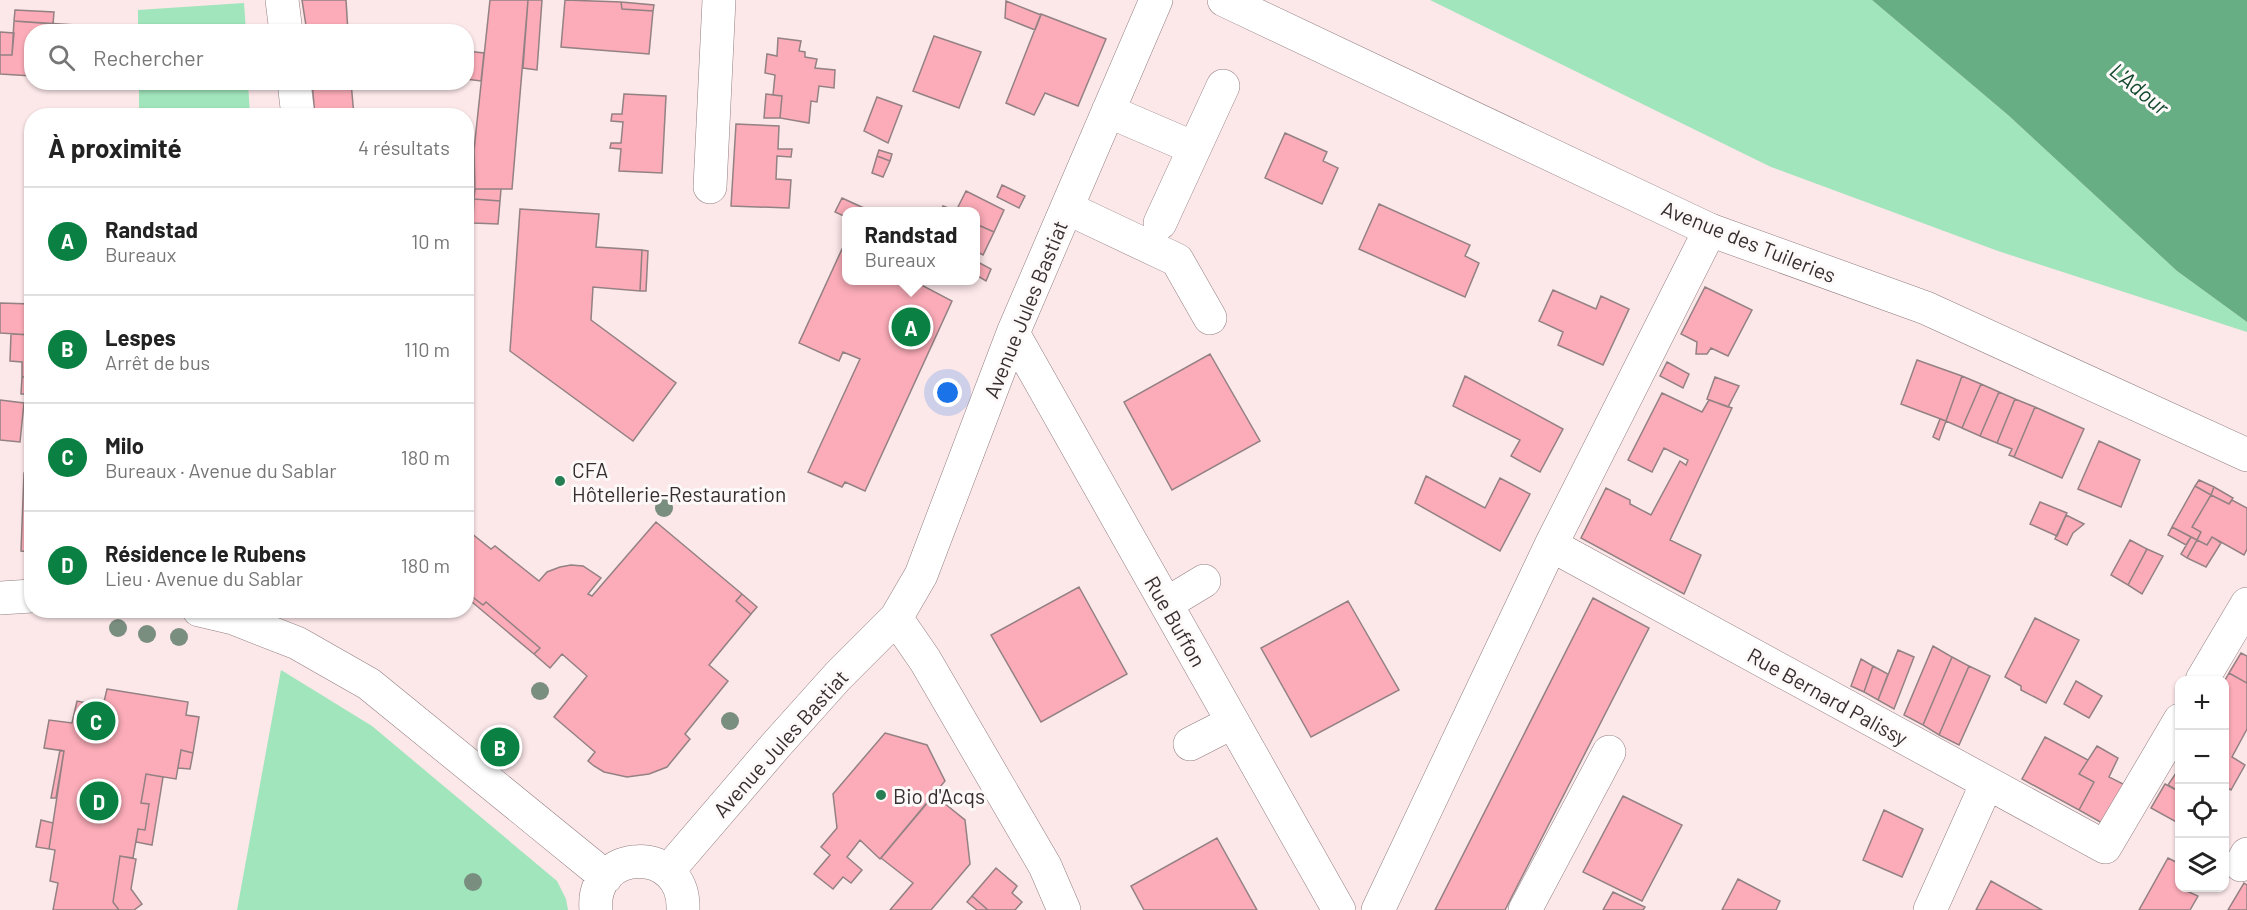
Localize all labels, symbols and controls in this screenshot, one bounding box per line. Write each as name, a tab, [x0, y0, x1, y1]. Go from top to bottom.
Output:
search box	[24, 24, 474, 90]
icon: search	[45, 41, 78, 74]
text: Rechercher	[93, 44, 204, 70]
water label: L'Adour	[2105, 57, 2176, 120]
text: À proximité	[48, 132, 182, 163]
text: 4 résultats	[358, 135, 450, 159]
street label: Avenue des Tuileries	[1658, 195, 1840, 287]
popup	[842, 207, 980, 285]
text: Randstad	[105, 216, 198, 242]
street label: Avenue Jules Bastiat	[978, 216, 1072, 402]
text: Randstad	[865, 221, 958, 247]
text: A	[61, 229, 74, 253]
text: 10 m	[411, 229, 450, 253]
text: Bureaux	[105, 242, 176, 266]
text: Bureaux	[865, 247, 936, 271]
pin: A	[892, 304, 930, 350]
text: Lespes	[105, 324, 176, 350]
text: B	[61, 337, 74, 361]
text: 110 m	[404, 337, 450, 361]
text: Arrêt de bus	[105, 350, 210, 374]
your location	[933, 378, 962, 407]
text: Milo	[105, 432, 144, 458]
text: C	[61, 445, 74, 469]
text: 180 m	[401, 445, 450, 469]
place label: CFA Hôtellerie-Restauration	[572, 457, 786, 506]
text: Bureaux · Avenue du Sablar	[105, 458, 336, 482]
marker: CFA Hôtellerie-Restauration	[553, 474, 567, 488]
text: Résidence le Rubens	[105, 540, 306, 566]
text: D	[61, 553, 74, 577]
text: 180 m	[401, 553, 450, 577]
text: Lieu · Avenue du Sablar	[105, 566, 303, 590]
street label: Rue Buffon	[1140, 571, 1212, 671]
street label: Rue Bernard Palissy	[1744, 642, 1913, 750]
street label: Avenue Jules Bastiat	[707, 664, 853, 822]
map controls	[2175, 676, 2229, 892]
button: +	[2175, 676, 2229, 730]
pin: C	[76, 698, 116, 744]
pin: B	[480, 724, 520, 770]
button: −	[2175, 730, 2229, 784]
pin: D	[80, 778, 118, 824]
place label: Bio d'Acqs	[893, 783, 985, 808]
button: locate	[2175, 784, 2229, 838]
marker: Bio d'Acqs	[874, 788, 888, 802]
button: layers	[2175, 838, 2229, 892]

